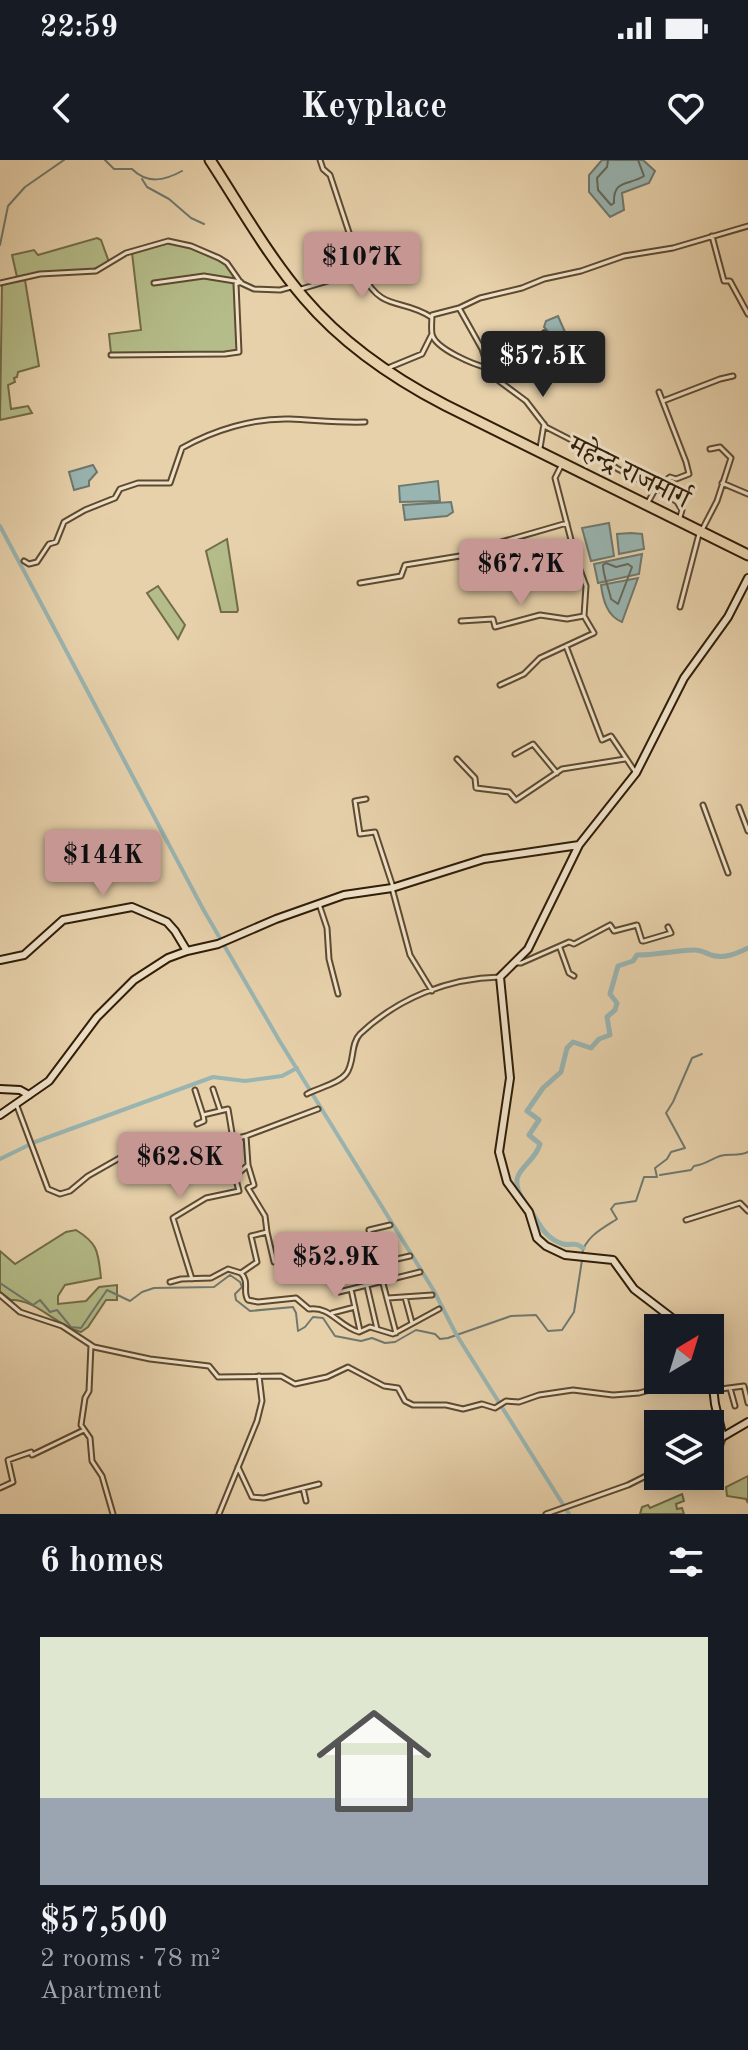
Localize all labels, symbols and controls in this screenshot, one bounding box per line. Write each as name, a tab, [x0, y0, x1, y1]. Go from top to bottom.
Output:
text: 22:59	[40, 13, 118, 43]
icon: back	[40, 86, 84, 130]
icon: heart	[664, 86, 708, 130]
text: Keyplace	[301, 90, 447, 126]
pin: $107K	[306, 232, 418, 300]
text: $107K	[322, 245, 402, 271]
pin: $57.5K	[478, 331, 608, 399]
text: $57.5K	[499, 344, 587, 370]
street label: महेन्द्र राजमार्ग	[562, 427, 697, 516]
pin: $67.7K	[456, 539, 586, 607]
text: $67.7K	[477, 552, 565, 578]
pin: $144K	[47, 830, 159, 898]
text: $144K	[63, 843, 143, 869]
pin: $62.8K	[115, 1132, 245, 1200]
text: $62.8K	[136, 1145, 224, 1171]
pin: $52.9K	[271, 1232, 401, 1300]
text: $52.9K	[292, 1245, 380, 1271]
north arrow	[644, 1314, 724, 1394]
map controls	[644, 1314, 724, 1490]
button: layers	[644, 1410, 724, 1490]
icon: filters	[664, 1540, 708, 1584]
text: 6 homes	[40, 1545, 163, 1579]
icon: home	[302, 1689, 446, 1833]
text: $57,500	[40, 1905, 168, 1939]
text: 2 rooms · 78 m²	[40, 1946, 221, 1972]
text: Apartment	[40, 1978, 162, 2004]

